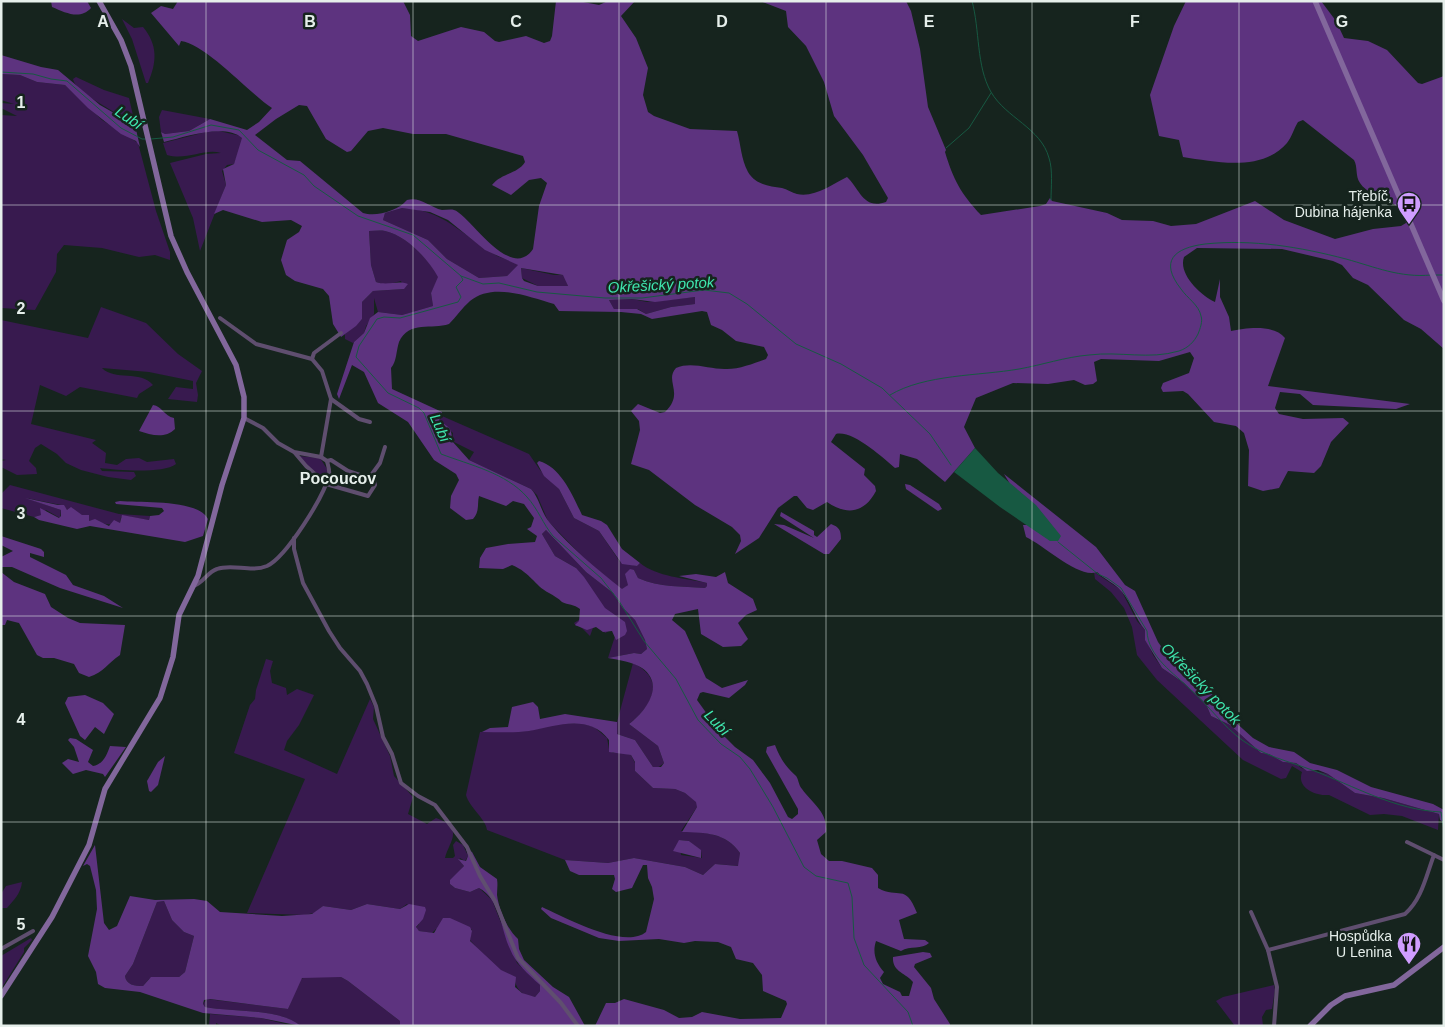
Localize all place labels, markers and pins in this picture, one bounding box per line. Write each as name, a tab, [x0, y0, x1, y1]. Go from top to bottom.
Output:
place label: Třebíč, Dubina hájenka	[1295, 188, 1392, 220]
bus stop icon: Třebíč, Dubina hájenka	[1396, 191, 1422, 225]
place label: Hospůdka U Lenina	[1329, 928, 1392, 960]
restaurant icon: Hospůdka U Lenina	[1396, 931, 1422, 965]

